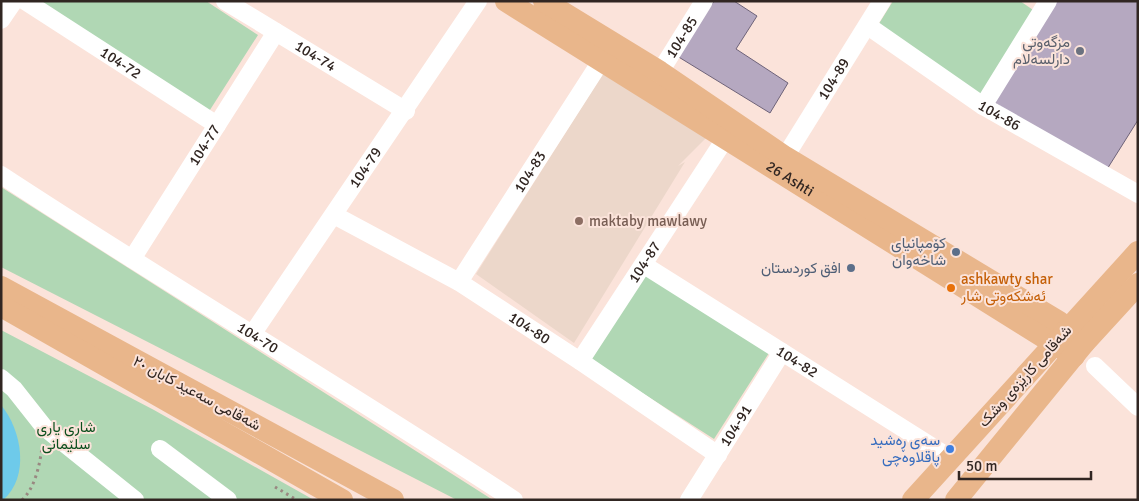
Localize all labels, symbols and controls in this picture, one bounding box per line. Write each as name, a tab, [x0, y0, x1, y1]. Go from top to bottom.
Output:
street label: 104-85	[662, 13, 701, 61]
place label: مزگەوتی دارلسەلام	[1013, 33, 1070, 69]
street label: 104-74	[292, 37, 340, 75]
street label: 104-72	[97, 43, 145, 83]
marker: مزگەوتی دارلسەلام	[1074, 45, 1086, 57]
street label: 104-89	[814, 55, 853, 103]
street label: 104-86	[975, 96, 1024, 134]
street label: 104-77	[185, 121, 224, 169]
street label: 104-79	[345, 144, 385, 191]
street label: 104-83	[510, 148, 550, 196]
street label: 26 Ashti	[763, 157, 817, 200]
place label: maktaby mawlawy	[589, 212, 707, 230]
marker: maktaby mawlawy	[573, 215, 585, 227]
place label: كۆمپانیای شاخەوان	[891, 234, 946, 269]
street label: 104-87	[624, 238, 665, 286]
marker: كۆمپانیای شاخەوان	[950, 246, 962, 258]
place label: افق كوردستان	[761, 259, 841, 278]
marker: افق كوردستان	[845, 262, 857, 274]
place label: ashkawty shar ئەشکەوتی شار	[960, 270, 1053, 306]
marker: ashkawty shar ئەشکەوتی شار	[945, 282, 957, 294]
street label: 104-80	[505, 308, 554, 348]
street label: 104-70	[234, 318, 282, 357]
street label: شەقامی کارێزەی وشک	[975, 321, 1076, 431]
street label: 104-82	[773, 342, 821, 381]
street label: شەقامی سەعید کابان ٢٠	[130, 352, 264, 435]
street label: 104-91	[716, 401, 756, 450]
park label: شاری یاری سلێمانی	[36, 418, 96, 454]
place label: سەی ڕەشید پاقلاوەچی	[870, 431, 940, 467]
marker: سەی ڕەشید پاقلاوەچی	[944, 443, 956, 455]
scale bar	[959, 448, 1092, 480]
text: 50 m	[966, 457, 997, 475]

